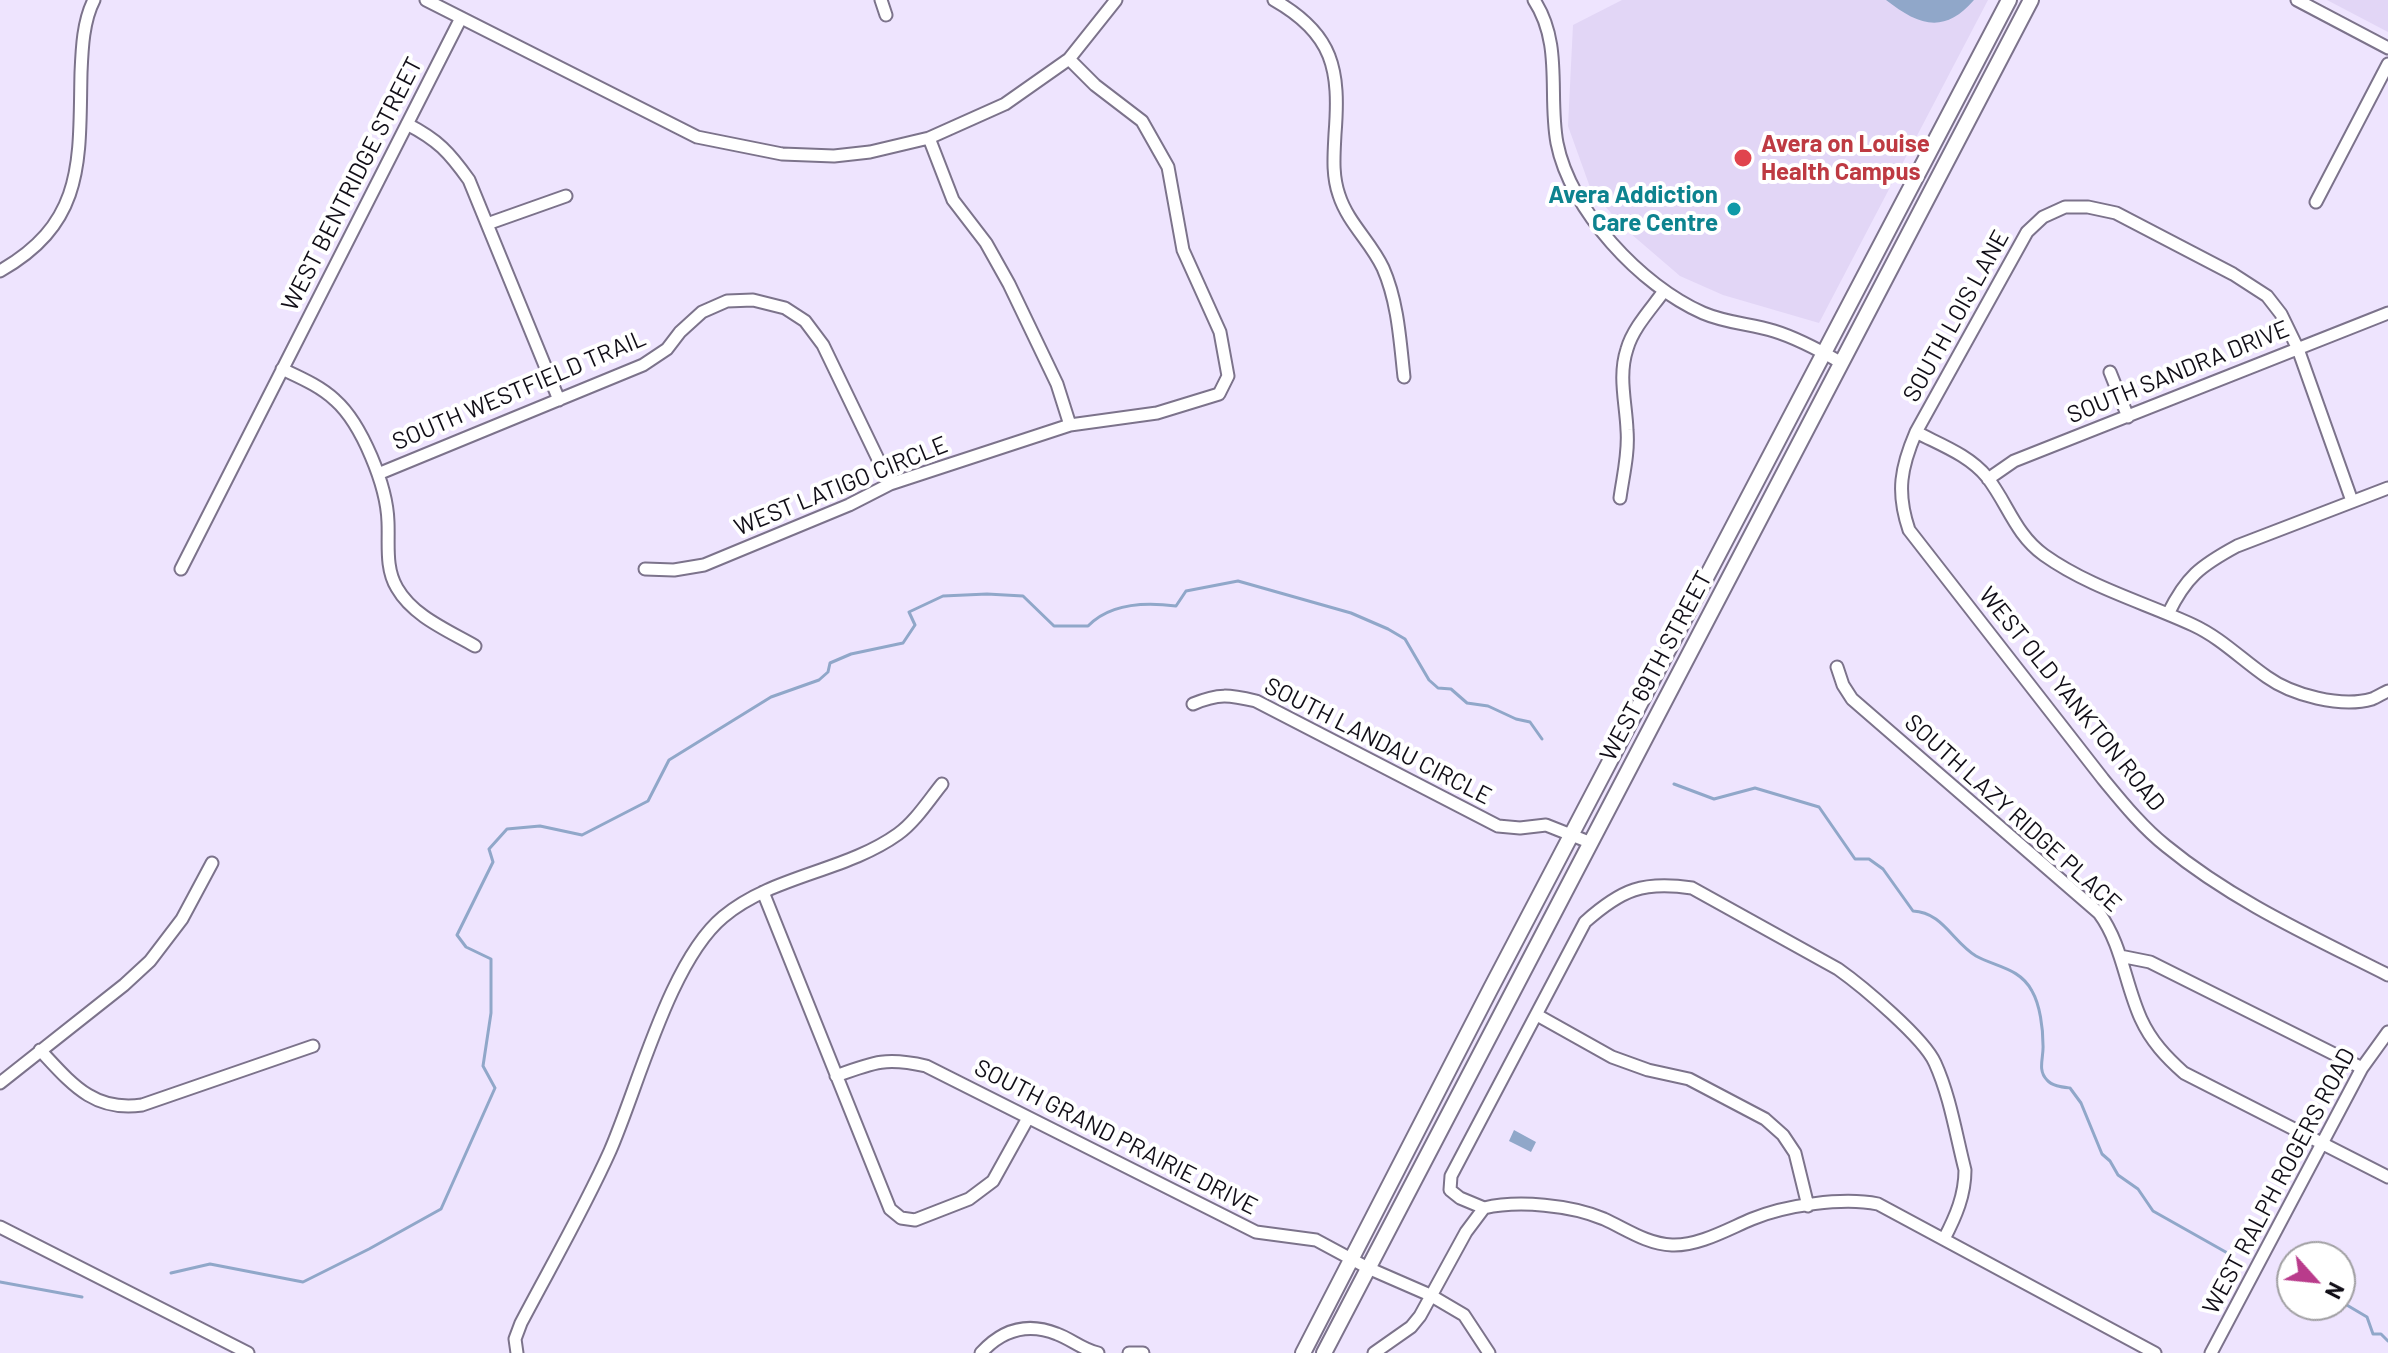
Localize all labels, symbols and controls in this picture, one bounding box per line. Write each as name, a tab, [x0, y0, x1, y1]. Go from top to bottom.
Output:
street label: WEST BENTRIDGE STREET	[275, 52, 429, 316]
place label: Avera on Louise Health Campus	[1761, 130, 1930, 186]
marker: Avera on Louise Health Campus	[1732, 147, 1754, 169]
place label: Avera Addiction Care Centre	[1548, 181, 1718, 237]
marker: Avera Addiction Care Centre	[1725, 200, 1743, 218]
street label: SOUTH LOIS LANE	[1897, 225, 2015, 407]
street label: SOUTH SANDRA DRIVE	[2063, 314, 2293, 430]
street label: SOUTH WESTFIELD TRAIL	[388, 324, 650, 456]
street label: WEST LATIGO CIRCLE	[730, 430, 952, 542]
street label: WEST 69TH STREET	[1594, 566, 1718, 766]
street label: WEST OLD YANKTON ROAD	[1973, 581, 2171, 817]
street label: SOUTH LANDAU CIRCLE	[1260, 671, 1496, 811]
street label: SOUTH LAZY RIDGE PLACE	[1899, 708, 2127, 918]
street label: WEST RALPH ROGERS ROAD	[2197, 1043, 2361, 1319]
street label: SOUTH GRAND PRAIRIE DRIVE	[970, 1053, 1262, 1221]
north arrow	[2276, 1241, 2356, 1321]
text: N	[2321, 1279, 2351, 1303]

